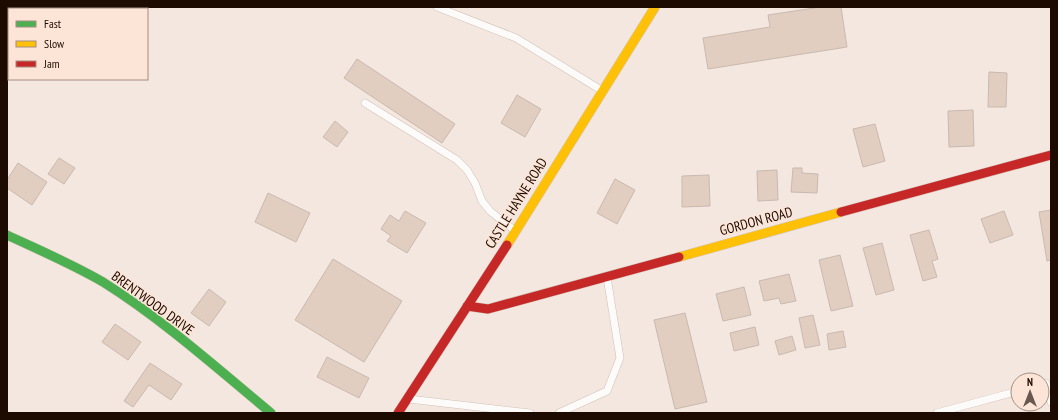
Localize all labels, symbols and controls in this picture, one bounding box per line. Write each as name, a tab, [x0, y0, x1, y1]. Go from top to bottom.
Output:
legend	[8, 8, 148, 80]
text: Fast	[44, 16, 62, 31]
text: Slow	[44, 36, 65, 51]
text: Jam	[43, 56, 60, 71]
street label: CASTLE HAYNE ROAD	[481, 154, 551, 252]
street label: GORDON ROAD	[718, 203, 794, 239]
street label: BRENTWOOD DRIVE	[108, 267, 198, 339]
north arrow	[1010, 372, 1050, 412]
text: N	[1027, 375, 1033, 389]

